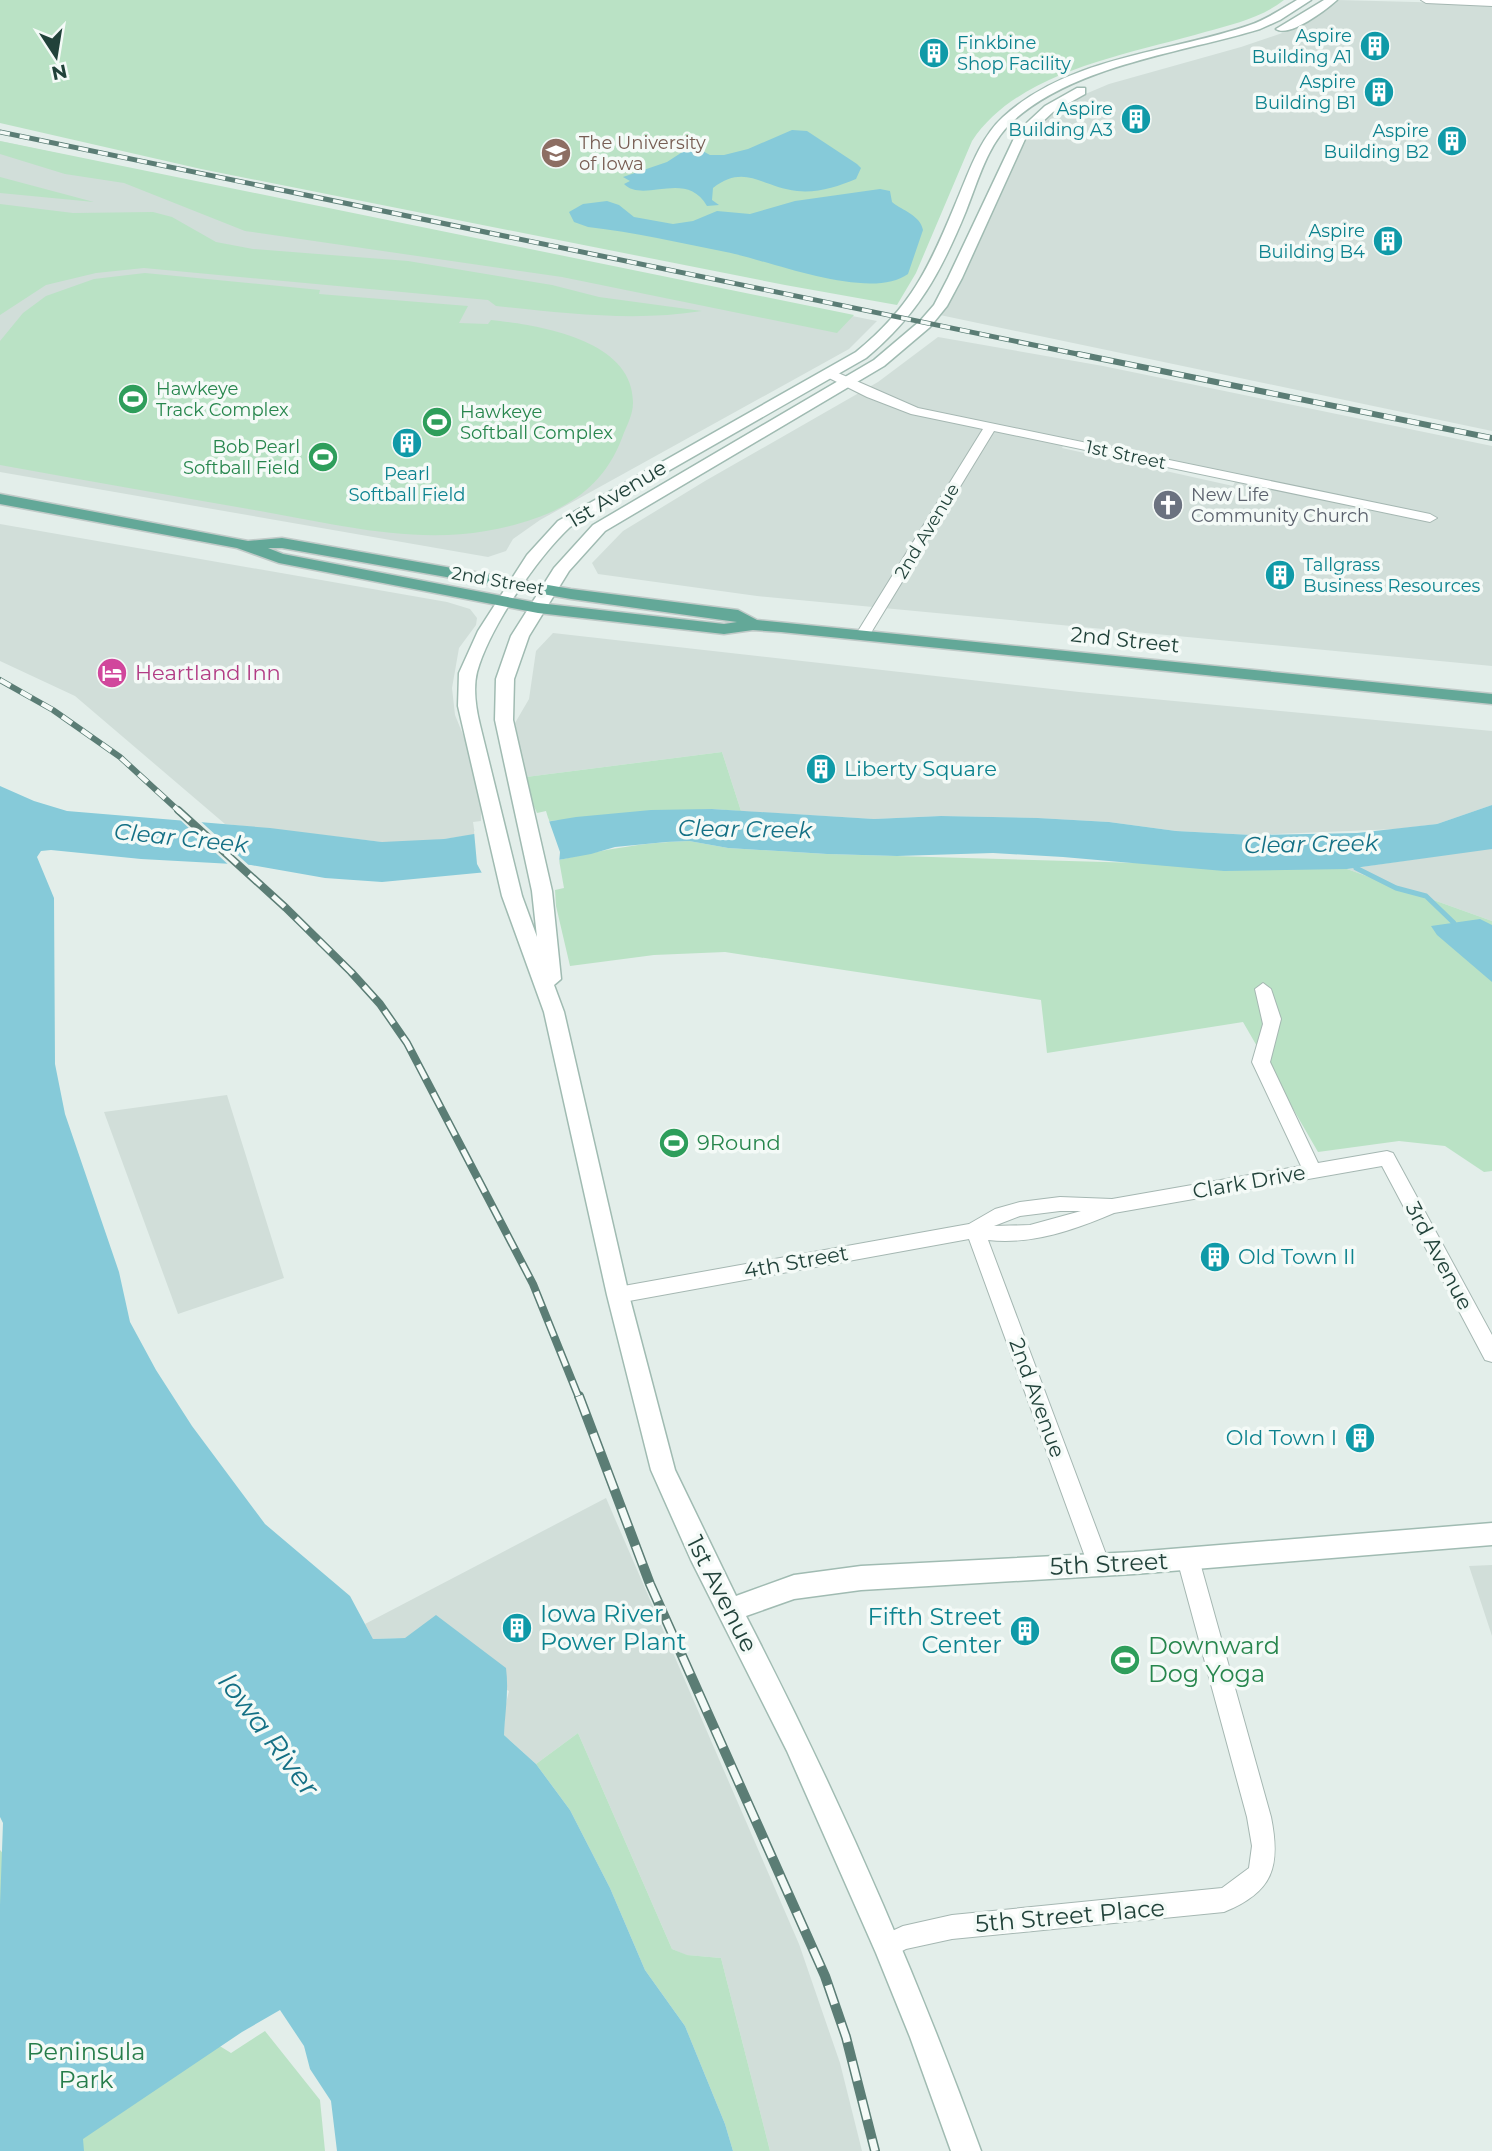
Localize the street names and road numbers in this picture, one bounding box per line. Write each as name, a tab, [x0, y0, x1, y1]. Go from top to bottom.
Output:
street label: 1st Street	[1084, 436, 1168, 474]
street label: 1st Avenue	[563, 454, 671, 533]
street label: 2nd Avenue	[890, 479, 964, 583]
street label: 2nd Street	[450, 562, 546, 600]
street label: 2nd Street	[1069, 621, 1181, 658]
street label: Clark Drive	[1190, 1159, 1307, 1204]
street label: 3rd Avenue	[1400, 1197, 1478, 1314]
street label: 4th Street	[742, 1240, 850, 1283]
street label: 2nd Avenue	[1004, 1335, 1071, 1461]
street label: 1st Avenue	[681, 1531, 764, 1657]
street label: 5th Street	[1049, 1546, 1169, 1581]
street label: 5th Street Place	[974, 1893, 1166, 1938]

